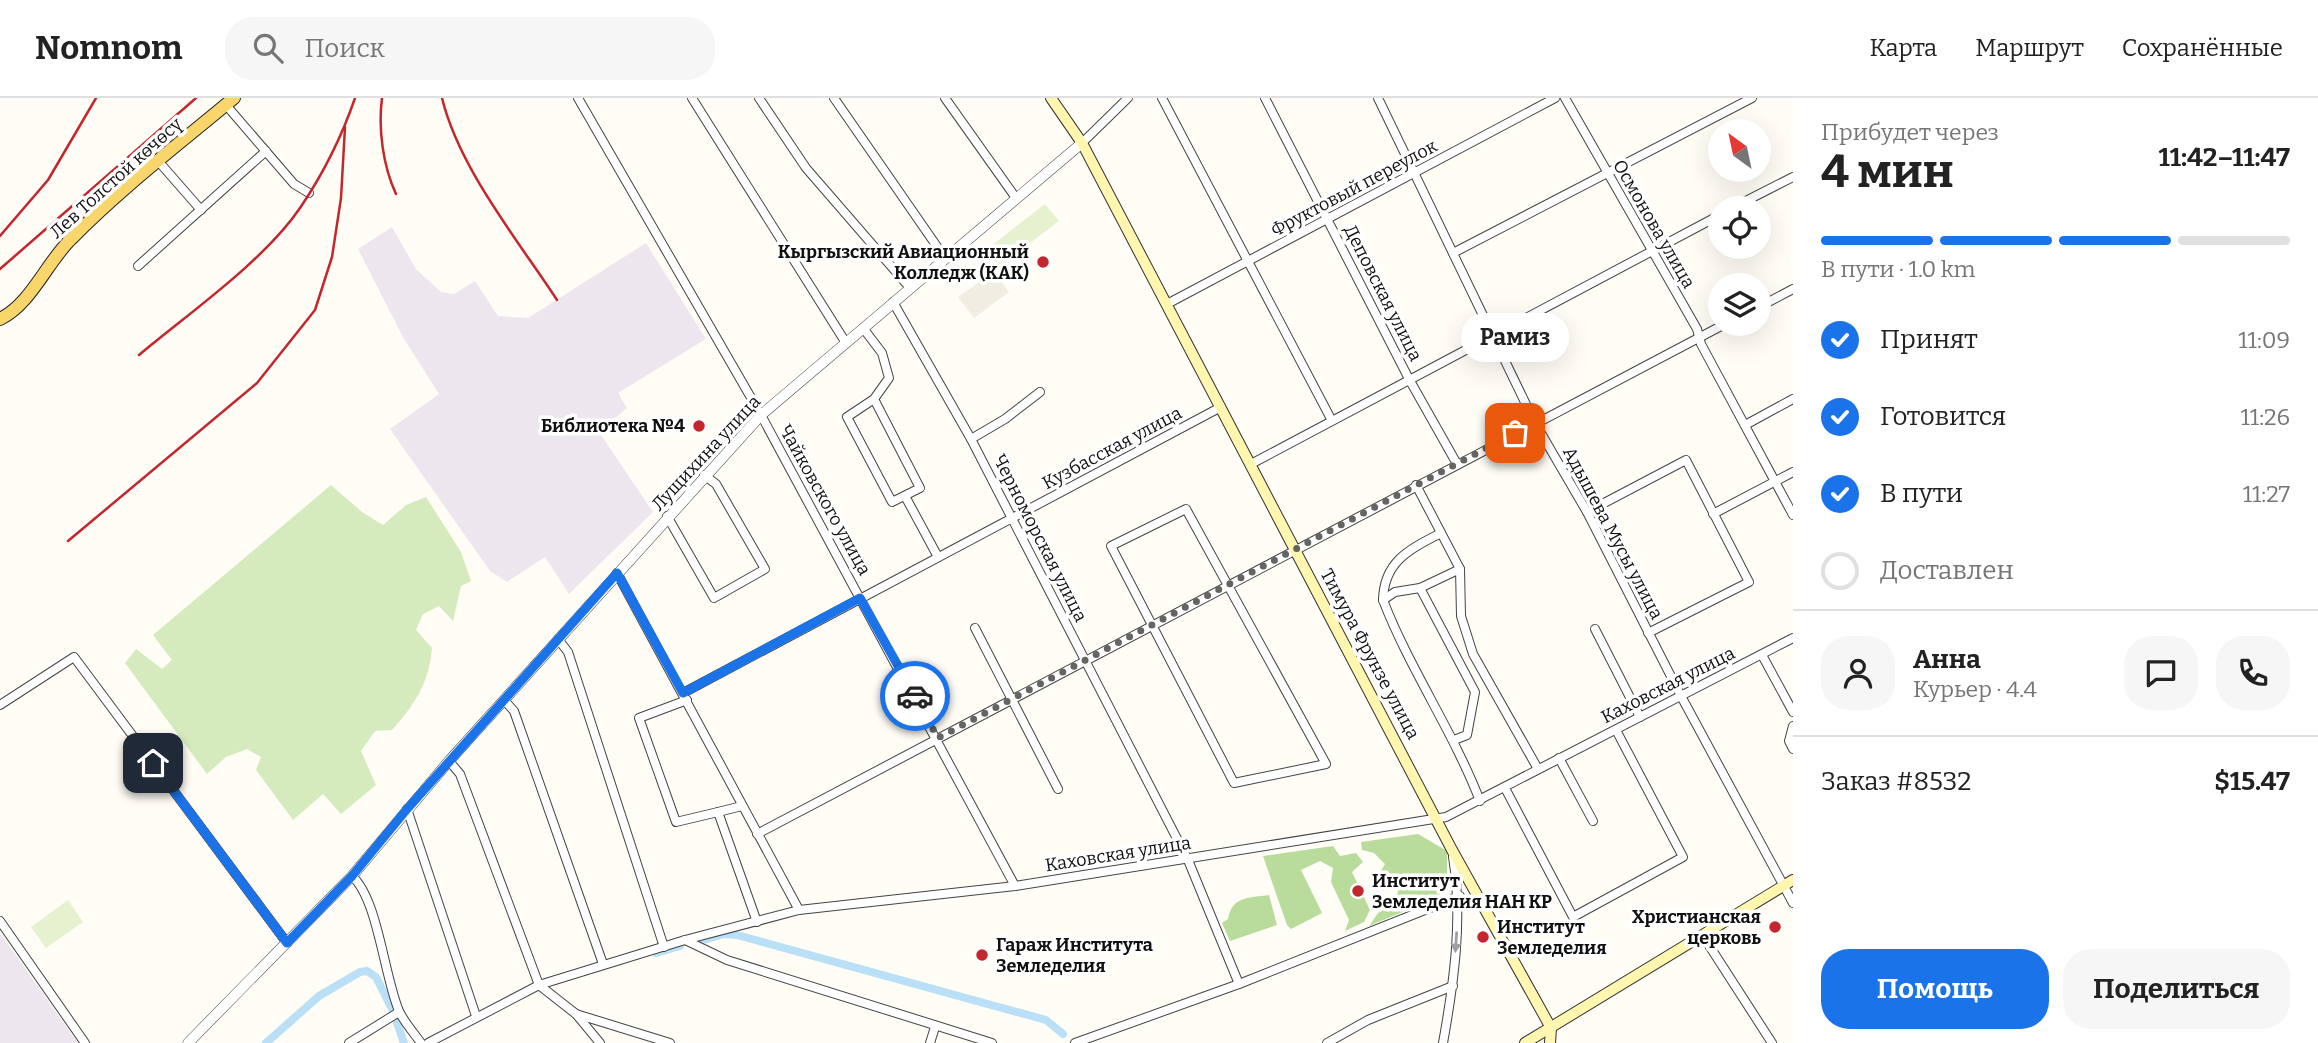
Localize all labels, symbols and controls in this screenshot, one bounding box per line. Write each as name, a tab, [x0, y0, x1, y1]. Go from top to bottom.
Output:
search box	[225, 17, 715, 80]
text: Nomnom	[35, 28, 183, 68]
icon: search	[249, 29, 287, 67]
text: Поиск	[305, 33, 385, 64]
text: Карта	[1869, 34, 1937, 62]
text: Маршрут	[1975, 34, 2084, 62]
text: Сохранённые	[2122, 34, 2283, 62]
street label: Лев Толстой көчөсү	[45, 113, 187, 243]
text: Прибудет через	[1821, 118, 1999, 146]
north arrow	[1708, 119, 1771, 182]
map controls	[1708, 119, 1771, 336]
street label: Фруктовый переулок	[1267, 135, 1441, 241]
text: 11:42–11:47	[2158, 142, 2290, 173]
text: 4 мин	[1821, 144, 1954, 199]
street label: Осмонова улица	[1608, 156, 1700, 292]
button: locate	[1708, 196, 1771, 259]
street label: Деповская улица	[1339, 221, 1427, 365]
place label: Кыргызский Авиационный Колледж (КАК)	[778, 241, 1029, 284]
marker: Кыргызский Авиационный Колледж (КАК)	[1035, 254, 1051, 270]
text: В пути · 1.0 km	[1821, 255, 1975, 283]
button: layers	[1708, 273, 1771, 336]
callout: Рамиз	[1461, 314, 1569, 363]
icon: check	[1821, 321, 1859, 359]
text: Рамиз	[1480, 323, 1550, 351]
text: Принят	[1880, 324, 1978, 355]
text: 11:09	[2238, 326, 2290, 354]
street label: Лущихина улица	[647, 391, 765, 515]
icon: check	[1821, 398, 1859, 436]
text: Готовится	[1880, 401, 2006, 432]
street label: Кузбасская улица	[1038, 402, 1186, 494]
pin	[1485, 403, 1545, 463]
text: 11:26	[2240, 403, 2290, 431]
icon: bag	[1496, 414, 1534, 452]
place label: Библиотека №4	[541, 415, 685, 437]
marker: Библиотека №4	[691, 418, 707, 434]
street label: Чайковского улица	[774, 421, 876, 579]
street label: Адышева Мусы улица	[1558, 443, 1668, 623]
street label: Черноморская улица	[988, 451, 1092, 626]
icon: check	[1821, 475, 1859, 513]
text: В пути	[1880, 478, 1963, 509]
text: 11:27	[2243, 480, 2290, 508]
text: Доставлен	[1880, 555, 2014, 586]
street label: Тимура Фрунзе улица	[1316, 565, 1424, 743]
button: person	[1821, 636, 1895, 710]
button: chat	[2124, 636, 2198, 710]
button: phone	[2216, 636, 2290, 710]
street label: Каховская улица	[1597, 642, 1739, 728]
text: Анна	[1913, 644, 1981, 675]
courier	[880, 661, 950, 731]
text: Курьер · 4.4	[1913, 675, 2037, 703]
icon: car	[896, 677, 934, 715]
pin	[123, 733, 183, 793]
icon: home	[134, 744, 172, 782]
text: Заказ #8532	[1821, 766, 1971, 797]
text: $15.47	[2214, 766, 2290, 797]
street label: Каховская улица	[1044, 832, 1193, 876]
place label: Институт Земледелия НАН КР	[1372, 870, 1552, 913]
marker: Институт Земледелия НАН КР	[1350, 883, 1366, 899]
place label: Христианская церковь	[1632, 906, 1761, 949]
place label: Институт Земледелия	[1497, 916, 1607, 959]
marker: Христианская церковь	[1767, 919, 1783, 935]
marker: Институт Земледелия	[1475, 929, 1491, 945]
one-way arrow	[1450, 931, 1461, 953]
place label: Гараж Института Земледелия	[996, 934, 1153, 977]
marker: Гараж Института Земледелия	[974, 947, 990, 963]
button: Помощь	[1821, 949, 2049, 1029]
button: Поделиться	[2063, 949, 2290, 1029]

